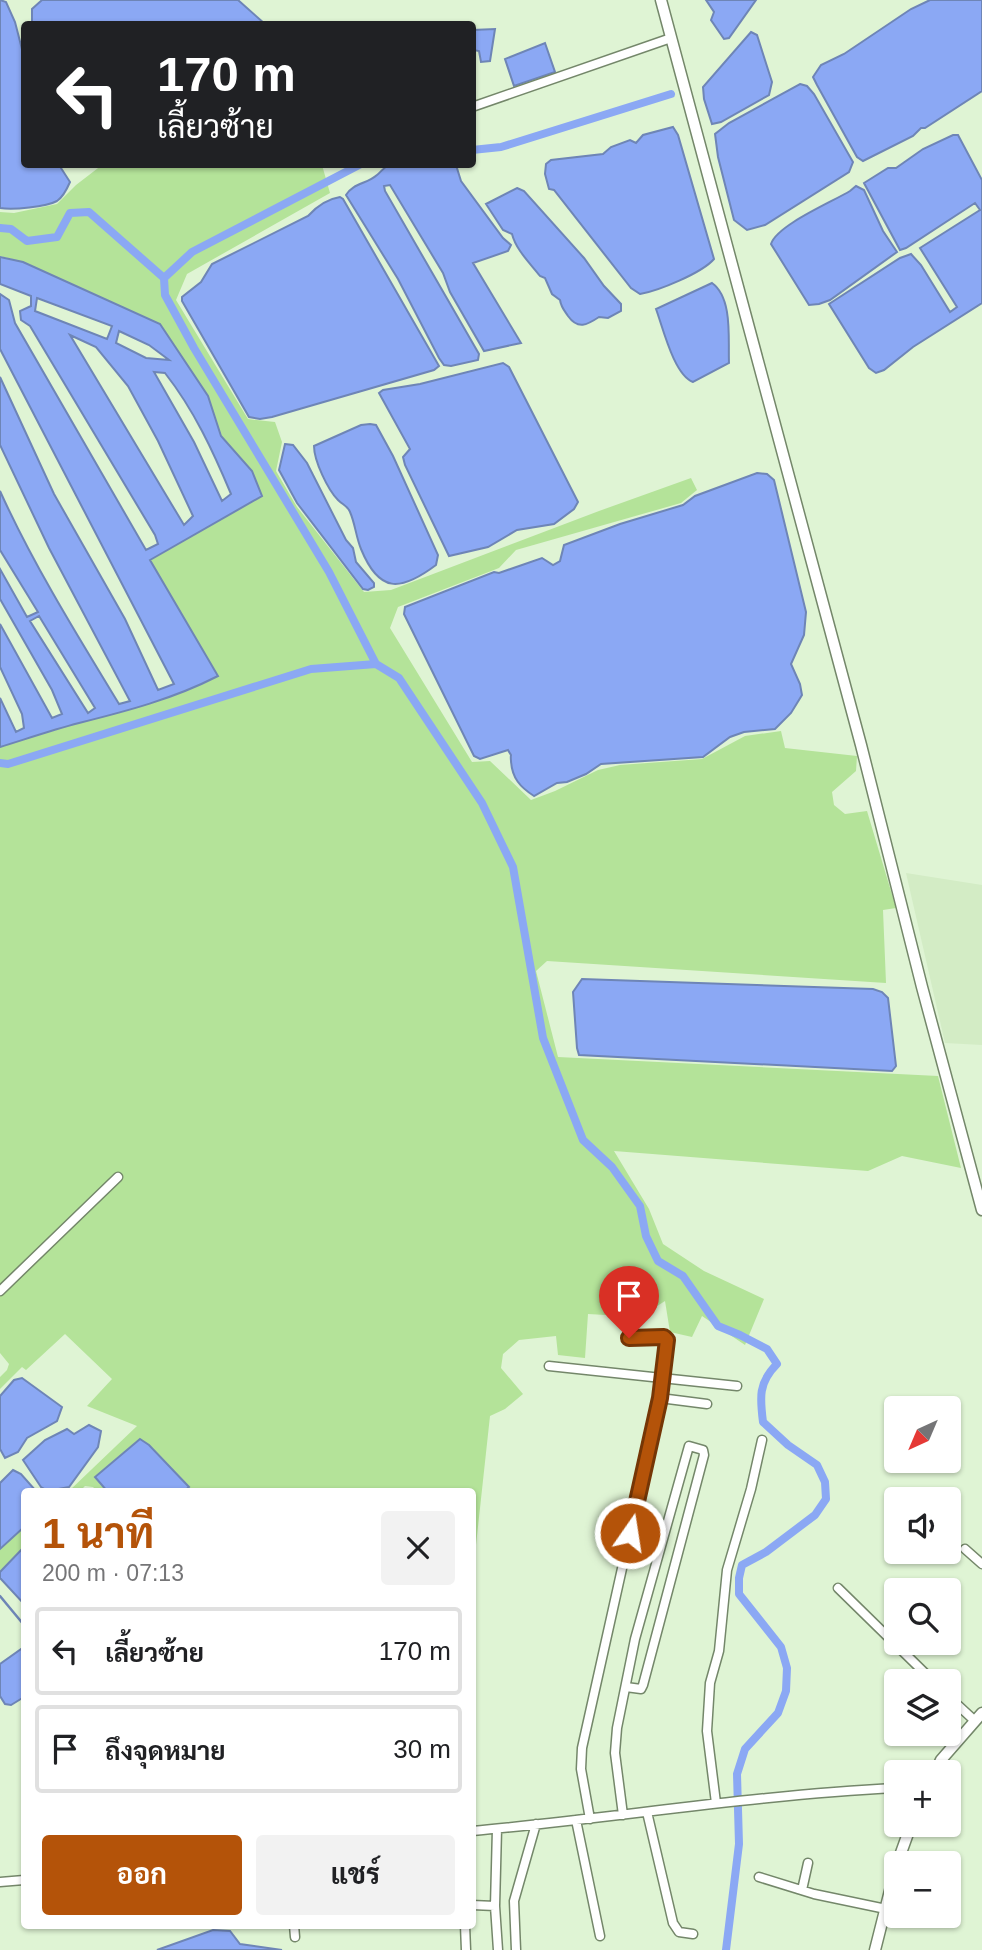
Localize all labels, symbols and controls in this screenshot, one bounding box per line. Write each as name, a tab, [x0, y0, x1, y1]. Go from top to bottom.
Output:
text: 170 m	[157, 47, 296, 101]
icon: left	[42, 49, 133, 140]
text: เลี้ยวซ้าย	[157, 109, 274, 145]
pin	[599, 1266, 659, 1338]
icon: arrive	[610, 1277, 648, 1315]
north arrow	[884, 1396, 961, 1474]
map controls	[884, 1396, 961, 1928]
button: sound	[884, 1487, 961, 1564]
position arrow	[593, 1496, 667, 1570]
text: 1 นาที	[42, 1510, 154, 1557]
button: close	[381, 1511, 455, 1585]
text: 200 m · 07:13	[42, 1560, 184, 1586]
button: search	[884, 1578, 961, 1655]
icon: left	[46, 1632, 84, 1670]
text: 170 m	[379, 1636, 451, 1666]
text: เลี้ยวซ้าย	[105, 1638, 204, 1668]
button: layers	[884, 1669, 961, 1746]
icon: arrive	[46, 1730, 84, 1768]
text: 30 m	[393, 1734, 451, 1764]
text: ถึงจุดหมาย	[105, 1736, 226, 1766]
button: +	[884, 1760, 961, 1837]
button: ออก	[42, 1835, 242, 1915]
button: แชร์	[256, 1835, 455, 1915]
button: −	[884, 1851, 961, 1928]

